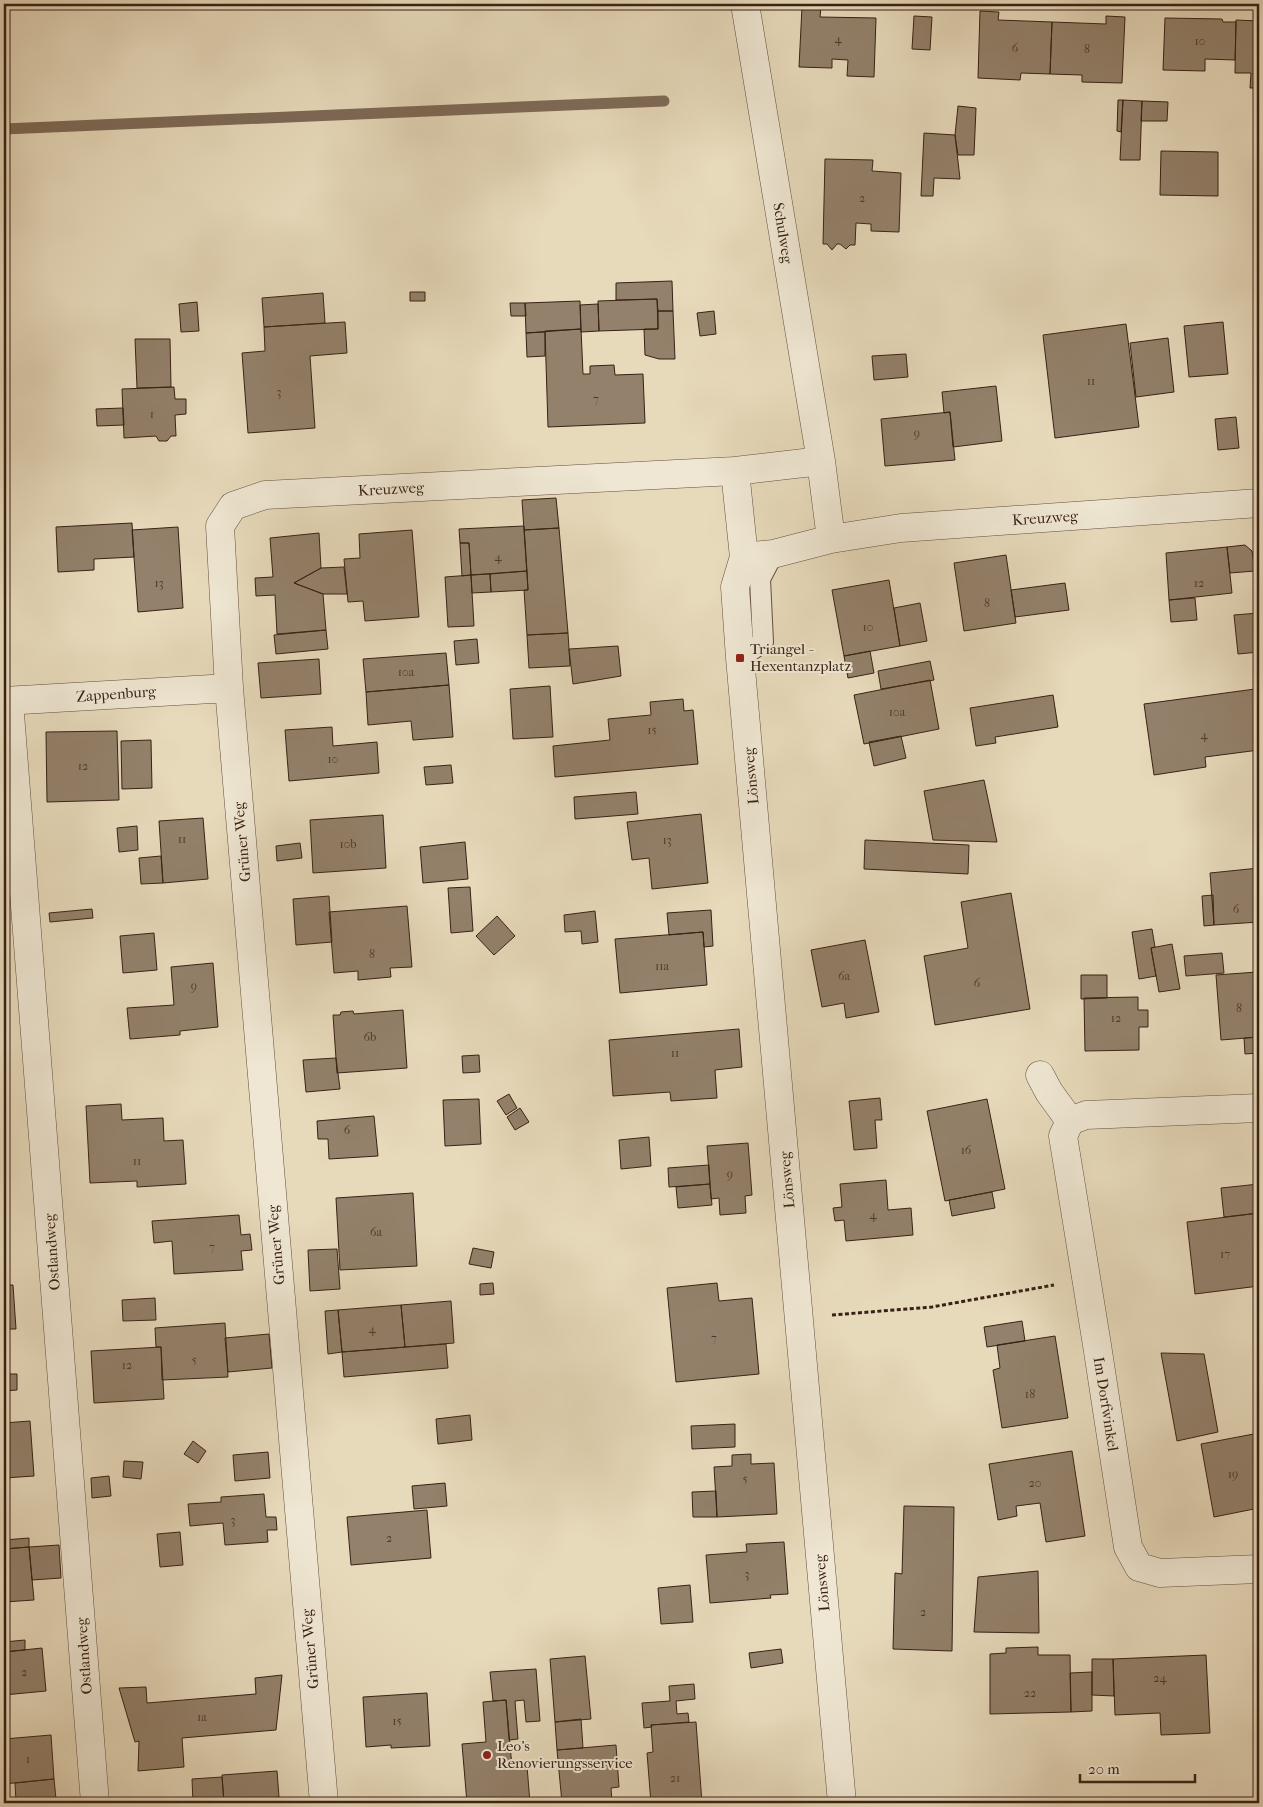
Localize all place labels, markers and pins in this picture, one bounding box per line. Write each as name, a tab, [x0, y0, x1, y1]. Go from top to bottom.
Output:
place label: Triangel - Hexentanzplatz	[750, 640, 852, 675]
marker: Triangel - Hexentanzplatz	[734, 652, 746, 664]
place label: Leo's Renovierungsservice	[497, 1737, 633, 1772]
marker: Leo's Renovierungsservice	[481, 1749, 493, 1761]

